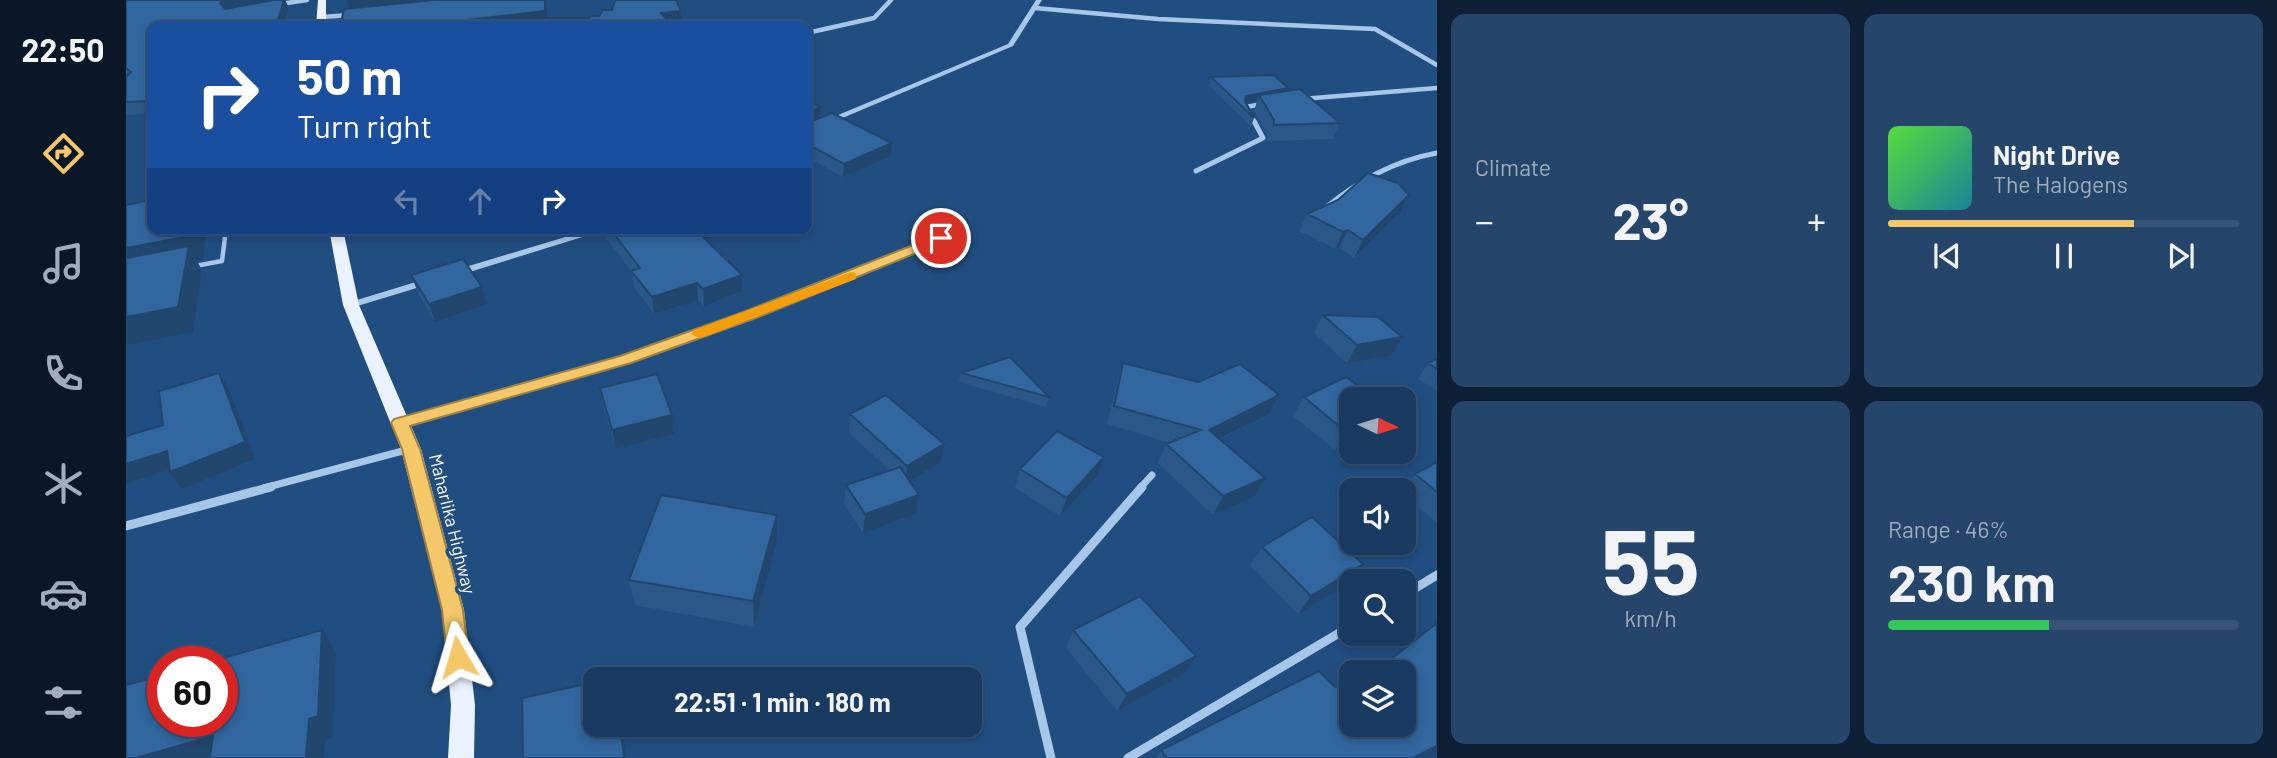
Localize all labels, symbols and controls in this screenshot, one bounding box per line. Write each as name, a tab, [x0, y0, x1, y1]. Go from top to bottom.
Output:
text: 22:50	[22, 30, 104, 68]
text: 50 m	[297, 46, 402, 105]
icon: right	[182, 49, 273, 140]
text: Turn right	[297, 106, 432, 144]
icon: directions	[39, 129, 88, 178]
text: Night Drive	[1993, 139, 2120, 170]
text: Climate	[1475, 153, 1551, 181]
text: The Halogens	[1993, 170, 2128, 198]
icon: left	[388, 182, 426, 220]
icon: ahead	[461, 182, 499, 220]
icon: right	[534, 182, 572, 220]
text: 23°	[1612, 188, 1689, 250]
text: −	[1475, 197, 1494, 243]
text: +	[1807, 197, 1826, 243]
pin	[911, 208, 971, 268]
icon: arrive	[922, 219, 960, 257]
icon: previous	[1928, 237, 1966, 275]
icon: pause	[2045, 237, 2083, 275]
icon: next	[2162, 237, 2200, 275]
icon: music	[39, 239, 88, 288]
icon: phone	[39, 349, 88, 398]
north arrow	[1339, 387, 1416, 464]
map controls	[1339, 387, 1416, 737]
street label: Maharlika Highway	[425, 451, 481, 596]
icon: climate	[39, 459, 88, 508]
button: sound	[1339, 478, 1416, 555]
text: 55	[1601, 504, 1700, 613]
text: Range · 46%	[1888, 515, 2009, 543]
text: 230 km	[1888, 550, 2056, 612]
icon: car	[39, 569, 88, 618]
button: search	[1339, 569, 1416, 646]
text: km/h	[1624, 604, 1677, 632]
position arrow	[421, 620, 495, 694]
speed limit sign: 60	[147, 646, 238, 737]
button: layers	[1339, 660, 1416, 737]
icon: filters	[39, 678, 88, 727]
text: 22:51 · 1 min · 180 m	[674, 686, 891, 717]

